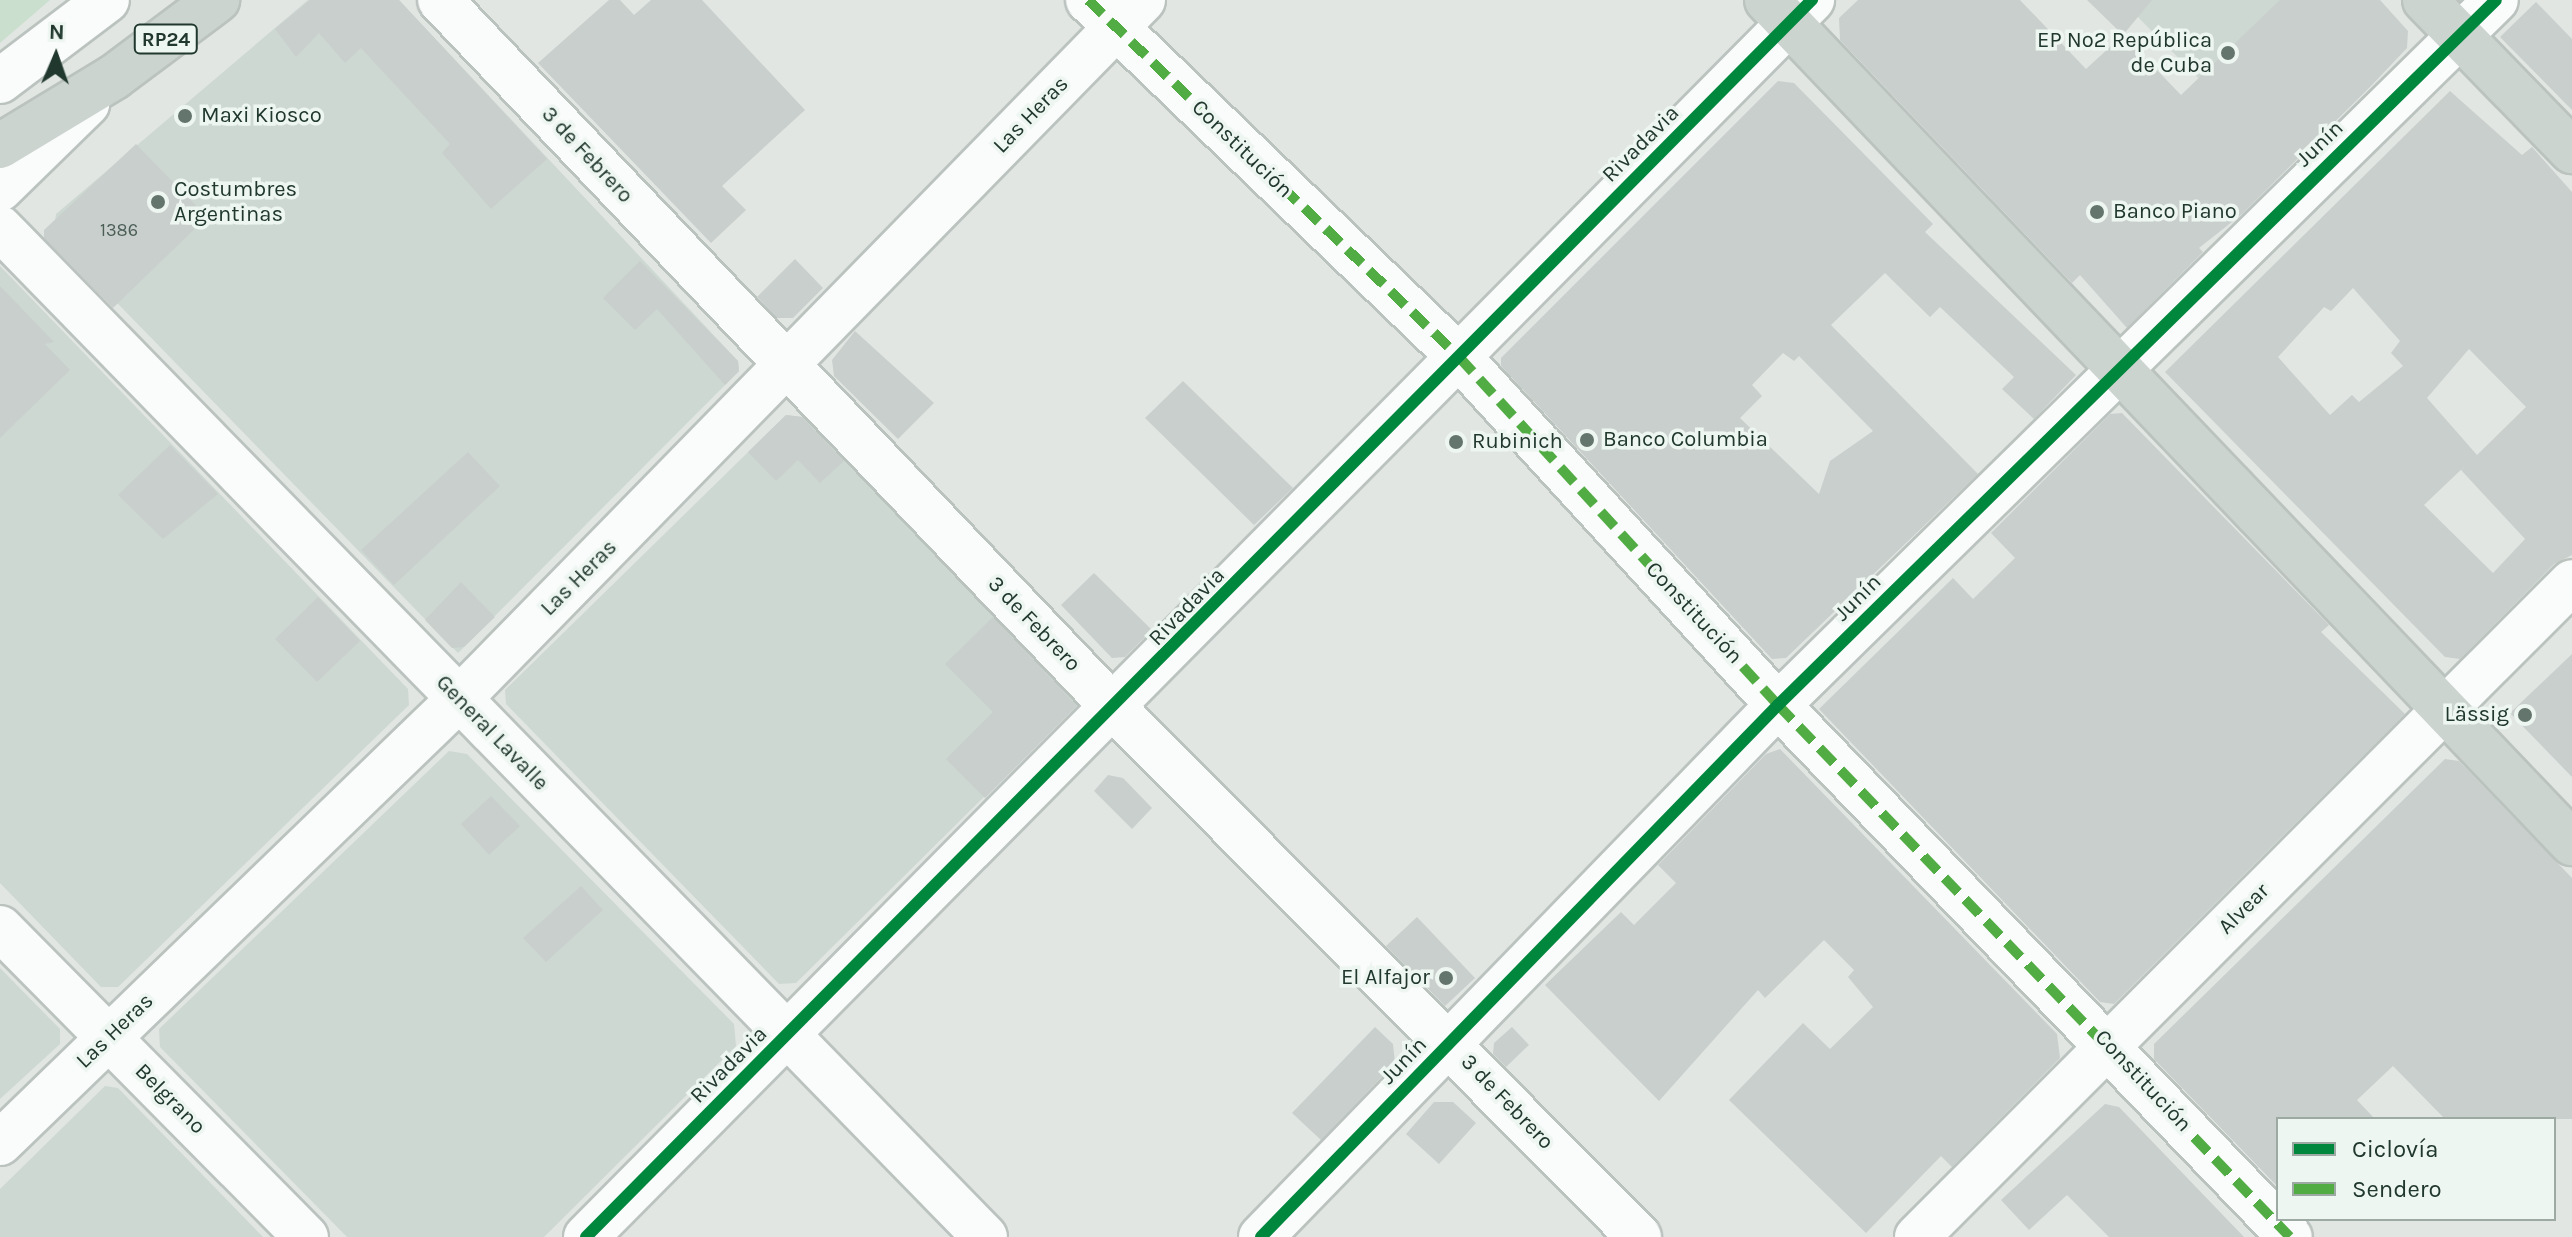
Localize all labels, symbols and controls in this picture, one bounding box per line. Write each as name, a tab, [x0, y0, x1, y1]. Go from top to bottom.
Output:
north arrow	[16, 16, 96, 96]
text: N	[48, 19, 65, 45]
road number: RP24	[132, 23, 200, 55]
place label: EP Nº2 República de Cuba	[2037, 27, 2212, 78]
marker: EP Nº2 República de Cuba	[2219, 44, 2237, 62]
street label: Las Heras	[988, 71, 1074, 159]
street label: Constitución	[1186, 94, 1298, 204]
street label: Rivadavia	[1597, 100, 1685, 188]
street label: 3 de Febrero	[536, 101, 638, 209]
place label: Maxi Kiosco	[201, 103, 322, 129]
marker: Maxi Kiosco	[176, 107, 194, 125]
street label: Junín	[2291, 115, 2349, 173]
place label: Costumbres Argentinas	[174, 176, 297, 228]
marker: Costumbres Argentinas	[149, 193, 167, 211]
place label: Banco Piano	[2113, 199, 2237, 225]
marker: Banco Piano	[2088, 203, 2106, 221]
house number: 1386	[100, 219, 138, 241]
place label: Banco Columbia	[1603, 427, 1768, 453]
place label: Rubinich	[1472, 429, 1563, 455]
marker: Banco Columbia	[1578, 431, 1596, 449]
marker: Rubinich	[1447, 433, 1465, 451]
street label: Las Heras	[535, 534, 623, 622]
street label: Constitución	[1640, 556, 1748, 670]
street label: Rivadavia	[1143, 563, 1231, 651]
street label: Junín	[1829, 569, 1887, 627]
street label: 3 de Febrero	[982, 571, 1086, 677]
street label: General Lavalle	[430, 670, 554, 796]
place label: Lässig	[2445, 702, 2509, 728]
marker: Lässig	[2516, 706, 2534, 724]
street label: Alvear	[2213, 878, 2275, 940]
place label: El Alfajor	[1341, 965, 1430, 991]
marker: El Alfajor	[1437, 969, 1455, 987]
street label: Las Heras	[71, 988, 159, 1074]
street label: Rivadavia	[685, 1021, 773, 1109]
street label: Constitución	[2089, 1024, 2197, 1138]
street label: Junín	[1375, 1032, 1433, 1090]
street label: 3 de Febrero	[1455, 1049, 1559, 1155]
street label: Belgrano	[129, 1058, 211, 1140]
legend	[2276, 1117, 2556, 1221]
text: Ciclovía	[2352, 1135, 2439, 1163]
text: Sendero	[2352, 1175, 2442, 1203]

